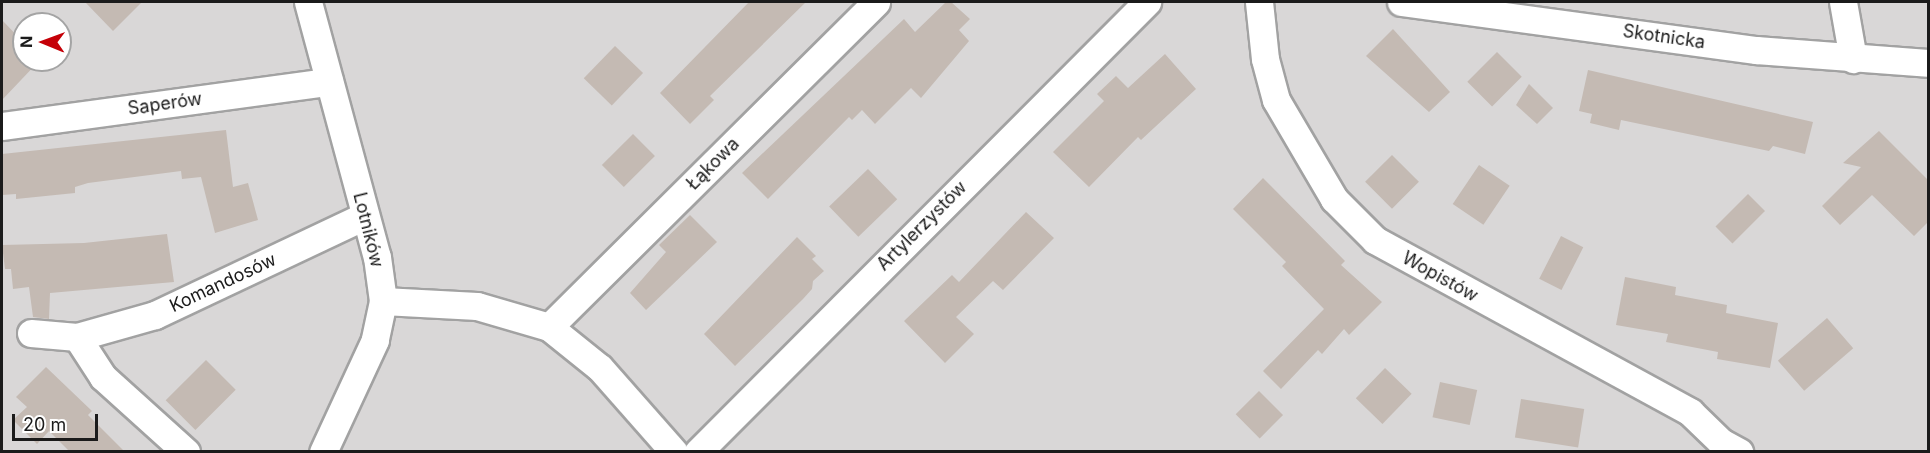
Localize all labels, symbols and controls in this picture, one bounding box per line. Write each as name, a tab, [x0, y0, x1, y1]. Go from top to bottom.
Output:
north arrow	[12, 12, 72, 72]
street label: Skotnicka	[1621, 21, 1707, 53]
text: N	[16, 35, 36, 48]
street label: Saperów	[126, 88, 204, 120]
street label: Łąkowa	[682, 133, 744, 195]
street label: Artylerzystów	[873, 177, 971, 275]
street label: Lotników	[348, 190, 388, 270]
street label: Wopistów	[1398, 247, 1482, 307]
street label: Komandosów	[166, 249, 280, 317]
scale bar	[15, 402, 100, 440]
text: 20 m	[23, 414, 66, 435]

